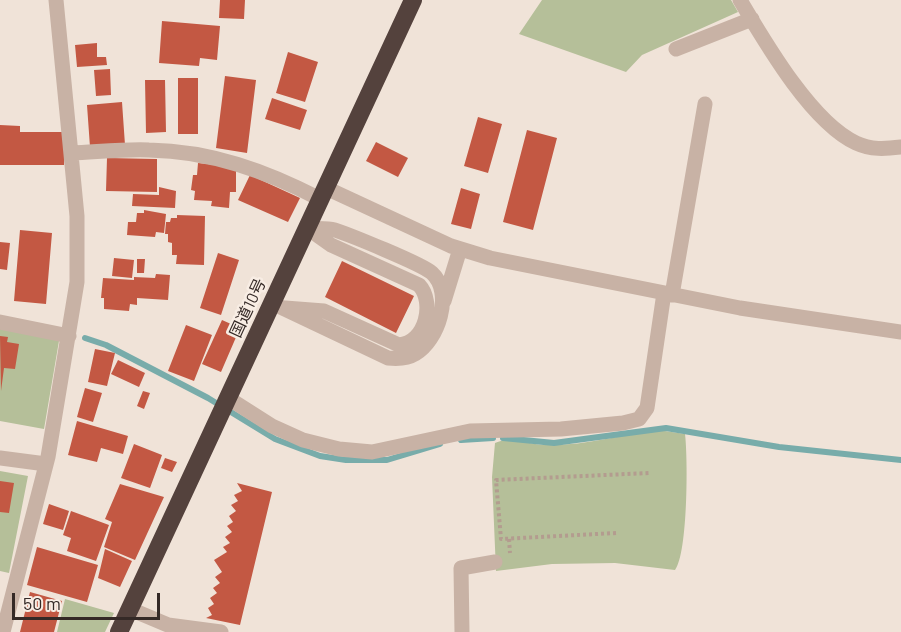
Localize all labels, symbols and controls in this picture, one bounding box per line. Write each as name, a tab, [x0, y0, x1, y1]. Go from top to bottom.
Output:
street label: 国道10号	[226, 276, 270, 340]
scale bar	[15, 581, 164, 619]
text: 50 m	[23, 592, 61, 614]

